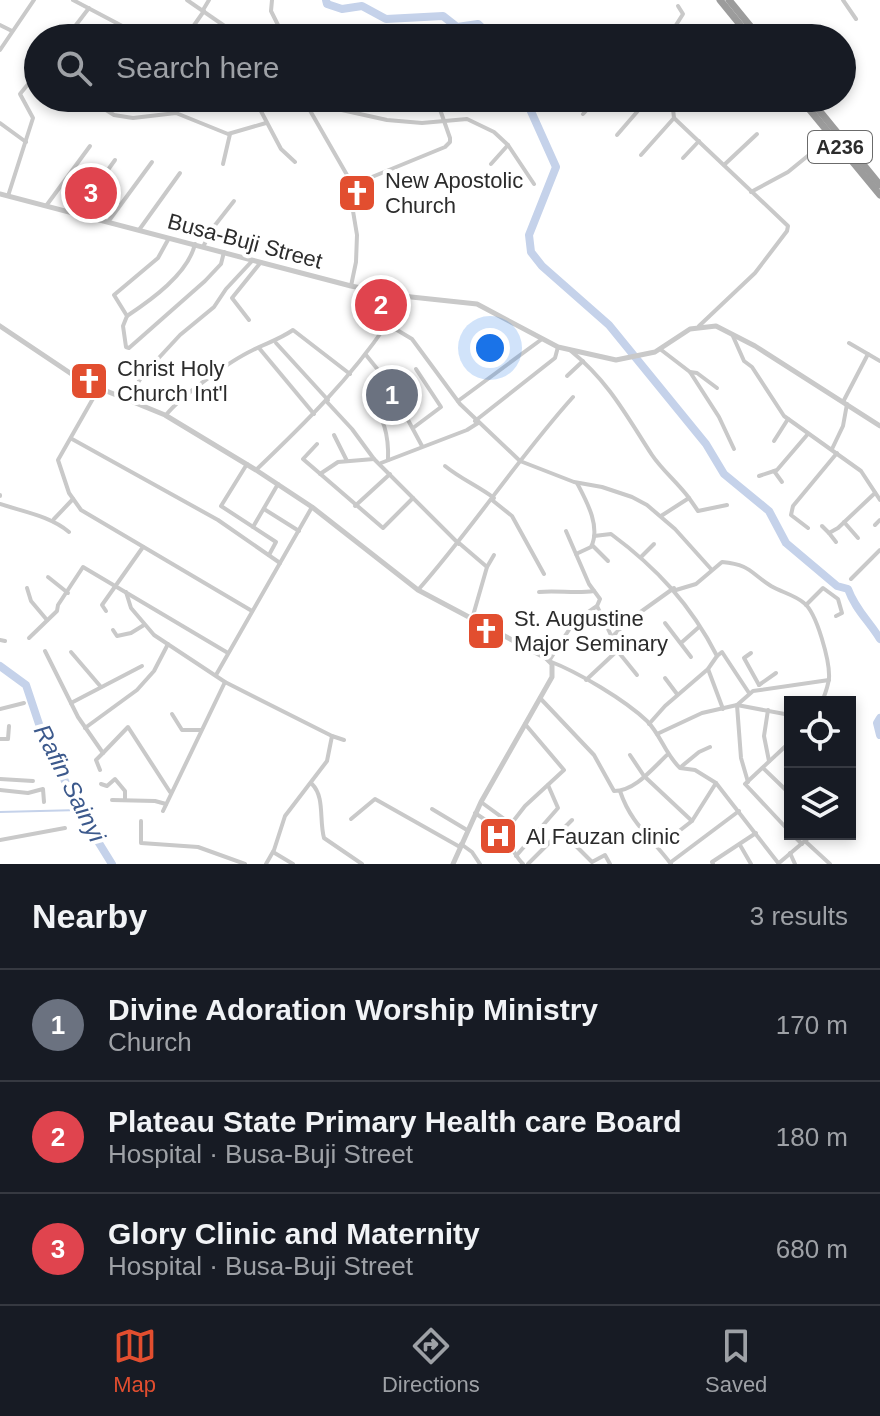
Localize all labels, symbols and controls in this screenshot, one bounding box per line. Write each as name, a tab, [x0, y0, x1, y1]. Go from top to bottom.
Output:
search box	[24, 24, 856, 112]
icon: search	[52, 46, 96, 90]
text: Search here	[116, 51, 279, 84]
road number: A236	[808, 131, 872, 163]
pin: 3	[65, 163, 117, 223]
place label: New Apostolic Church	[385, 168, 523, 218]
church icon: New Apostolic Church	[336, 172, 378, 214]
street label: Busa-Buji Street	[165, 208, 325, 274]
pin: 2	[355, 275, 407, 335]
your location	[470, 328, 510, 368]
place label: Christ Holy Church Int'l	[117, 356, 228, 406]
church icon: Christ Holy Church Int'l	[68, 360, 110, 402]
pin: 1	[366, 365, 418, 425]
place label: St. Augustine Major Seminary	[514, 606, 668, 656]
church icon: St. Augustine Major Seminary	[465, 610, 507, 652]
map controls	[784, 696, 856, 840]
button: locate	[784, 696, 856, 768]
water label: Rafin Sainyi	[29, 720, 111, 847]
button: layers	[784, 768, 856, 840]
hospital icon: Al Fauzan clinic	[477, 815, 519, 857]
place label: Al Fauzan clinic	[526, 824, 680, 849]
text: Nearby	[32, 897, 147, 935]
text: 3 results	[750, 901, 848, 931]
text: Divine Adoration Worship Ministry	[108, 993, 598, 1026]
text: 1	[51, 1010, 65, 1040]
text: 170 m	[776, 1010, 848, 1040]
text: Church	[108, 1027, 192, 1057]
text: Plateau State Primary Health care Board	[108, 1105, 682, 1138]
text: 2	[51, 1122, 65, 1152]
text: 180 m	[776, 1122, 848, 1152]
text: Hospital · Busa-Buji Street	[108, 1139, 413, 1169]
text: Glory Clinic and Maternity	[108, 1217, 480, 1250]
text: 3	[51, 1234, 65, 1264]
text: 680 m	[776, 1234, 848, 1264]
text: Hospital · Busa-Buji Street	[108, 1251, 413, 1281]
tab: Map	[113, 1324, 157, 1398]
tab: Directions	[382, 1324, 480, 1398]
tab: Saved	[705, 1324, 767, 1398]

